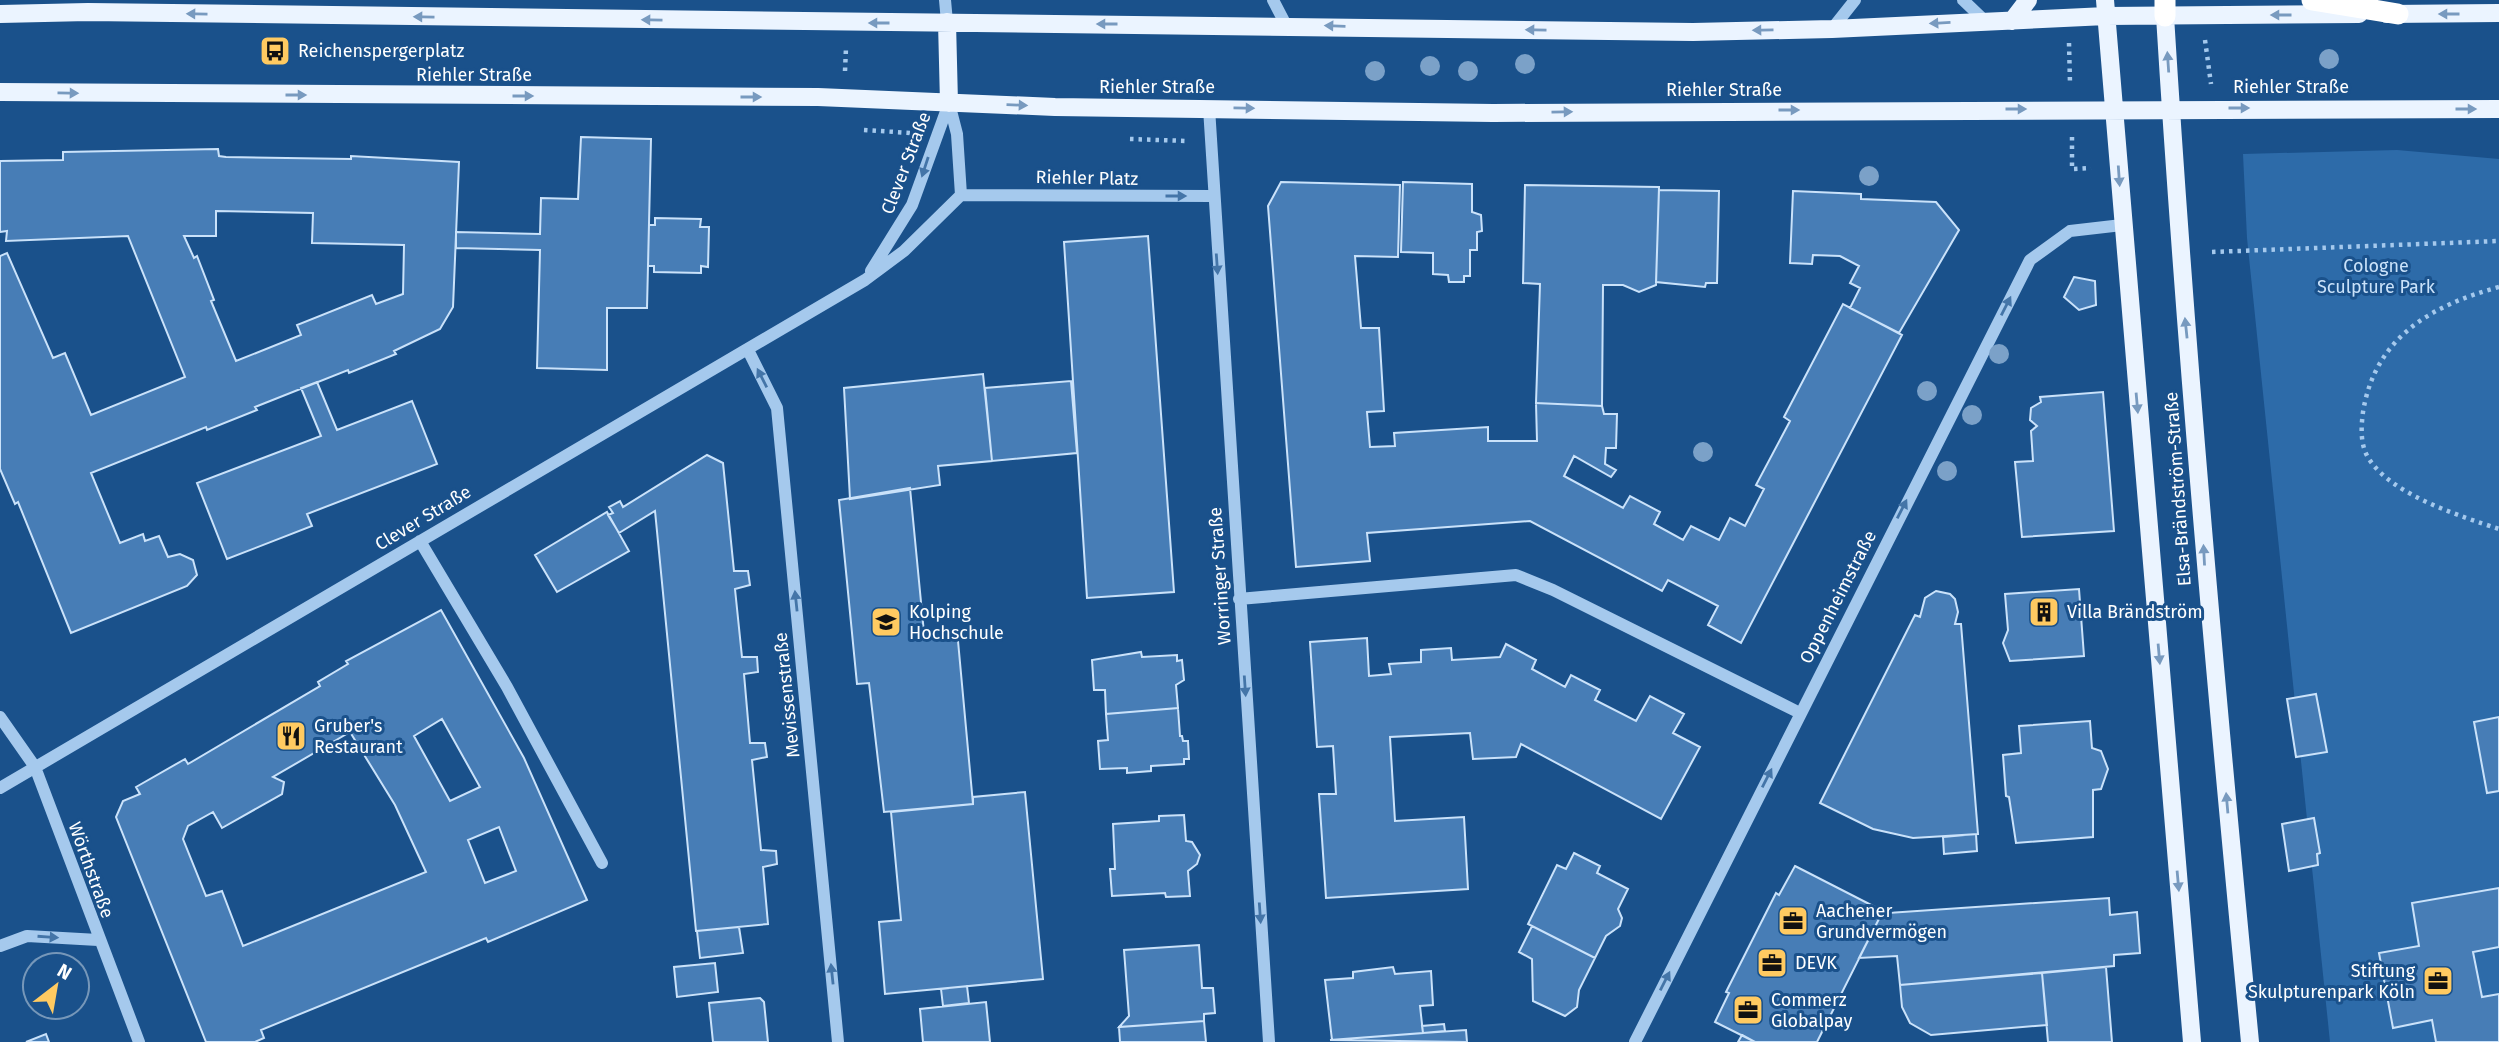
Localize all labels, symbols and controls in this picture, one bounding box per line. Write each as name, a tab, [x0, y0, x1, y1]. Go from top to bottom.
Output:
one-way arrow	[186, 8, 208, 20]
one-way arrow	[2437, 8, 2459, 20]
one-way arrow	[2270, 9, 2292, 21]
one-way arrow	[413, 11, 435, 23]
one-way arrow	[641, 15, 663, 26]
one-way arrow	[868, 17, 890, 29]
one-way arrow	[1096, 18, 1118, 30]
one-way arrow	[1929, 18, 1951, 29]
one-way arrow	[1324, 21, 1346, 32]
one-way arrow	[1525, 24, 1547, 36]
one-way arrow	[1752, 25, 1774, 36]
bus stop icon: Reichenspergerplatz	[258, 34, 292, 68]
place label: Reichenspergerplatz	[298, 40, 465, 62]
one-way arrow	[2162, 51, 2173, 73]
street label: Riehler Straße	[416, 64, 532, 86]
street label: Riehler Straße	[1099, 76, 1215, 98]
street label: Riehler Straße	[2233, 76, 2349, 98]
street label: Riehler Straße	[1666, 79, 1782, 101]
one-way arrow	[57, 87, 79, 99]
one-way arrow	[285, 89, 307, 101]
one-way arrow	[512, 90, 534, 102]
one-way arrow	[740, 91, 762, 103]
one-way arrow	[1006, 100, 1028, 111]
one-way arrow	[1234, 102, 1256, 114]
one-way arrow	[2228, 102, 2250, 114]
one-way arrow	[2006, 103, 2028, 115]
one-way arrow	[2456, 103, 2478, 115]
one-way arrow	[1778, 104, 1800, 116]
one-way arrow	[1551, 106, 1573, 118]
street label: Clever Straße	[876, 109, 936, 217]
one-way arrow	[919, 156, 930, 177]
one-way arrow	[2113, 165, 2124, 187]
street label: Riehler Platz	[1035, 166, 1139, 190]
one-way arrow	[1165, 190, 1187, 202]
one-way arrow	[1212, 253, 1223, 275]
park label: Cologne Sculpture Park	[2317, 255, 2436, 298]
one-way arrow	[2000, 296, 2011, 316]
one-way arrow	[2181, 317, 2192, 339]
one-way arrow	[756, 368, 767, 388]
street label: Elsa-Brändström-Straße	[2160, 391, 2196, 587]
one-way arrow	[2132, 392, 2143, 414]
street label: Clever Straße	[371, 481, 475, 555]
one-way arrow	[1896, 499, 1908, 518]
street label: Worringer Straße	[1204, 506, 1236, 646]
street label: Oppenheimstraße	[1795, 527, 1881, 667]
one-way arrow	[2198, 543, 2209, 565]
one-way arrow	[790, 590, 801, 612]
building icon: Villa Brändström	[2027, 595, 2061, 629]
place label: Kolping Hochschule	[909, 601, 1004, 644]
place label: Villa Brändström	[2067, 601, 2203, 623]
school or university icon: Kolping Hochschule	[869, 605, 903, 639]
street label: Mevissenstraße	[769, 631, 805, 759]
one-way arrow	[2154, 643, 2165, 665]
one-way arrow	[1240, 676, 1251, 698]
place label: Gruber's Restaurant	[314, 715, 403, 758]
restaurant icon: Gruber's Restaurant	[274, 719, 308, 753]
one-way arrow	[1762, 768, 1773, 788]
one-way arrow	[2221, 792, 2232, 814]
street label: Wörthstraße	[63, 819, 119, 921]
one-way arrow	[2173, 870, 2184, 892]
place label: Aachener Grundvermögen	[1816, 900, 1947, 943]
one-way arrow	[1255, 903, 1266, 925]
office icon: Aachener Grundvermögen	[1776, 904, 1810, 938]
one-way arrow	[37, 932, 59, 943]
office icon: DEVK	[1755, 946, 1789, 980]
north arrow	[21, 951, 91, 1021]
place label: DEVK	[1795, 952, 1837, 974]
text: N	[53, 959, 76, 985]
place label: Stiftung Skulpturenpark Köln	[2248, 960, 2416, 1003]
one-way arrow	[826, 963, 837, 985]
office icon: Stiftung Skulpturenpark Köln	[2421, 964, 2455, 998]
one-way arrow	[1660, 971, 1671, 991]
place label: Commerz Globalpay	[1771, 989, 1852, 1032]
office icon: Commerz Globalpay	[1731, 993, 1765, 1027]

